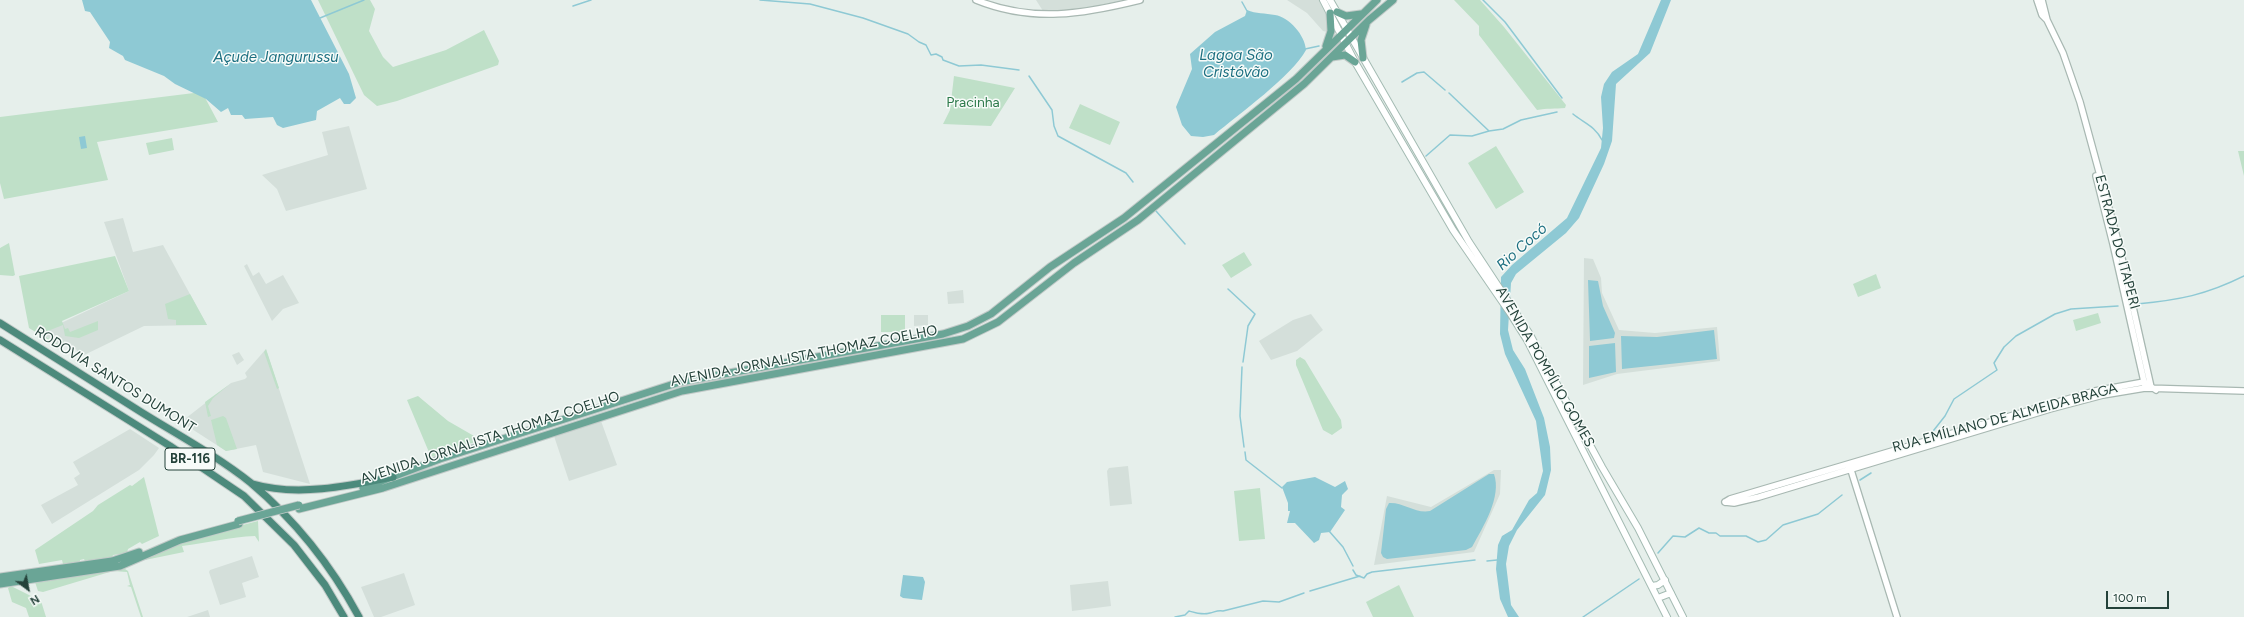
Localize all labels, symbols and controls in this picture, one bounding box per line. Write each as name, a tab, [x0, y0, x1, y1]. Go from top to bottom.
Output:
water label: Lagoa São Cristóvão	[1199, 47, 1273, 82]
water label: Açude Jangurussu	[213, 49, 339, 67]
park label: Pracinha	[946, 95, 1000, 111]
street label: ESTRADA DO ITAPERI	[2091, 173, 2143, 311]
water label: Rio Cocó	[1493, 220, 1551, 274]
street label: AVENIDA POMPÍLIO GOMES	[1492, 284, 1598, 450]
street label: AVENIDA JORNALISTA THOMAZ COELHO	[669, 322, 939, 390]
street label: RODOVIA SANTOS DUMONT	[31, 323, 199, 437]
street label: RUA EMÍLIANO DE ALMEIDA BRAGA	[1891, 380, 2119, 456]
street label: AVENIDA JORNALISTA THOMAZ COELHO	[358, 388, 622, 488]
road number: BR-116	[165, 448, 215, 470]
north arrow	[8, 569, 48, 609]
scale bar	[2108, 583, 2171, 609]
text: 100 m	[2113, 591, 2147, 605]
text: N	[28, 592, 42, 607]

